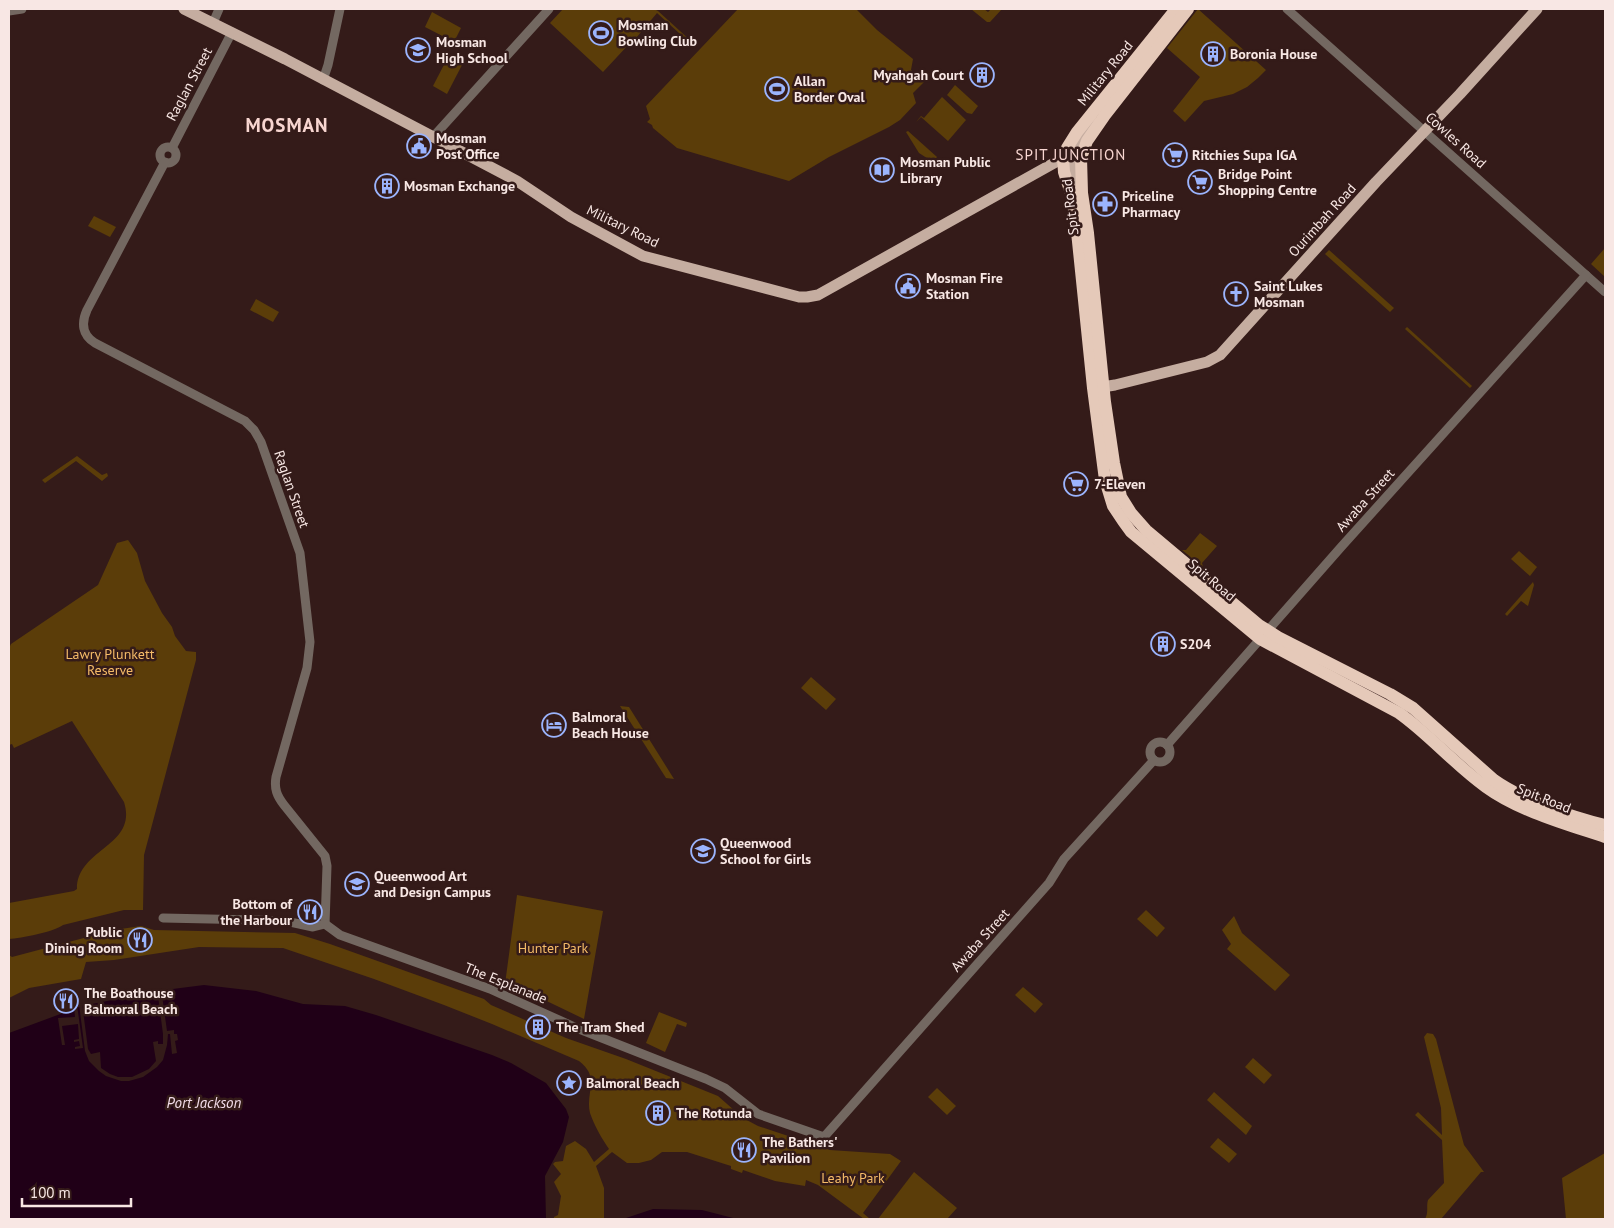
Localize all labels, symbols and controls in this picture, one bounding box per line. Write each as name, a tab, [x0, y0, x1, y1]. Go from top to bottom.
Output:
place label: Mosman Bowling Club	[618, 16, 698, 50]
sports icon: Mosman Bowling Club	[588, 20, 614, 46]
place label: Mosman High School	[436, 33, 509, 67]
school or university icon: Mosman High School	[405, 37, 431, 63]
street label: Military Road	[1073, 37, 1137, 109]
building icon: Boronia House	[1200, 41, 1226, 67]
street label: Raglan Street	[162, 44, 216, 124]
place label: Boronia House	[1230, 45, 1317, 63]
building icon: Myahgah Court	[969, 62, 995, 88]
place label: Myahgah Court	[874, 66, 964, 84]
place label: Allan Border Oval	[794, 72, 866, 106]
sports icon: Allan Border Oval	[764, 76, 790, 102]
street label: Cowles Road	[1422, 108, 1490, 172]
district label: MOSMAN	[245, 113, 329, 137]
place label: Mosman Post Office	[436, 129, 500, 163]
public building icon: Mosman Post Office	[406, 133, 432, 159]
supermarket icon: Ritchies Supa IGA	[1162, 142, 1188, 168]
district label: SPIT JUNCTION	[1016, 145, 1126, 164]
place label: Ritchies Supa IGA	[1192, 146, 1298, 164]
place label: Mosman Public Library	[900, 153, 991, 187]
library icon: Mosman Public Library	[869, 157, 895, 183]
place label: Bridge Point Shopping Centre	[1218, 165, 1317, 199]
supermarket icon: Bridge Point Shopping Centre	[1187, 169, 1213, 195]
building icon: Mosman Exchange	[374, 173, 400, 199]
place label: Mosman Exchange	[404, 177, 515, 195]
street label: Spit Road	[1058, 178, 1082, 236]
street label: Ourimbah Road	[1284, 180, 1360, 260]
place label: Priceline Pharmacy	[1122, 187, 1181, 221]
pharmacy icon: Priceline Pharmacy	[1092, 191, 1118, 217]
street label: Military Road	[584, 201, 662, 251]
place label: Mosman Fire Station	[926, 269, 1003, 303]
public building icon: Mosman Fire Station	[895, 273, 921, 299]
place label: Saint Lukes Mosman	[1254, 277, 1323, 311]
church icon: Saint Lukes Mosman	[1223, 281, 1249, 307]
street label: Raglan Street	[270, 448, 314, 530]
street label: Awaba Street	[1332, 464, 1398, 535]
supermarket icon: 7-Eleven	[1063, 471, 1089, 497]
place label: 7-Eleven	[1094, 475, 1146, 493]
street label: Spit Road	[1184, 555, 1240, 605]
building icon: S204	[1150, 631, 1176, 657]
place label: S204	[1180, 635, 1211, 653]
park label: Lawry Plunkett Reserve	[66, 645, 155, 679]
place label: Balmoral Beach House	[572, 708, 649, 742]
hotel icon: Balmoral Beach House	[541, 712, 567, 738]
street label: Spit Road	[1514, 779, 1574, 817]
place label: Queenwood School for Girls	[720, 834, 811, 868]
school or university icon: Queenwood School for Girls	[690, 838, 716, 864]
place label: Queenwood Art and Design Campus	[374, 867, 491, 901]
school or university icon: Queenwood Art and Design Campus	[344, 871, 370, 897]
place label: Bottom of the Harbour	[220, 895, 293, 929]
restaurant icon: Bottom of the Harbour	[297, 899, 323, 925]
street label: Awaba Street	[947, 904, 1013, 975]
place label: Public Dining Room	[45, 923, 122, 957]
restaurant icon: Public Dining Room	[127, 927, 153, 953]
park label: Hunter Park	[518, 939, 589, 957]
street label: The Esplanade	[462, 958, 550, 1008]
place label: The Boathouse Balmoral Beach	[84, 984, 178, 1018]
restaurant icon: The Boathouse Balmoral Beach	[53, 988, 79, 1014]
building icon: The Tram Shed	[525, 1014, 551, 1040]
place label: The Tram Shed	[556, 1018, 645, 1036]
place icon: Balmoral Beach	[556, 1070, 582, 1096]
place label: Balmoral Beach	[586, 1074, 680, 1092]
water label: Port Jackson	[167, 1093, 242, 1112]
building icon: The Rotunda	[645, 1100, 671, 1126]
place label: The Rotunda	[676, 1104, 752, 1122]
place label: The Bathers' Pavilion	[762, 1133, 837, 1167]
restaurant icon: The Bathers' Pavilion	[731, 1137, 757, 1163]
park label: Leahy Park	[821, 1169, 885, 1187]
scale bar	[22, 1176, 131, 1208]
text: 100 m	[30, 1183, 71, 1202]

